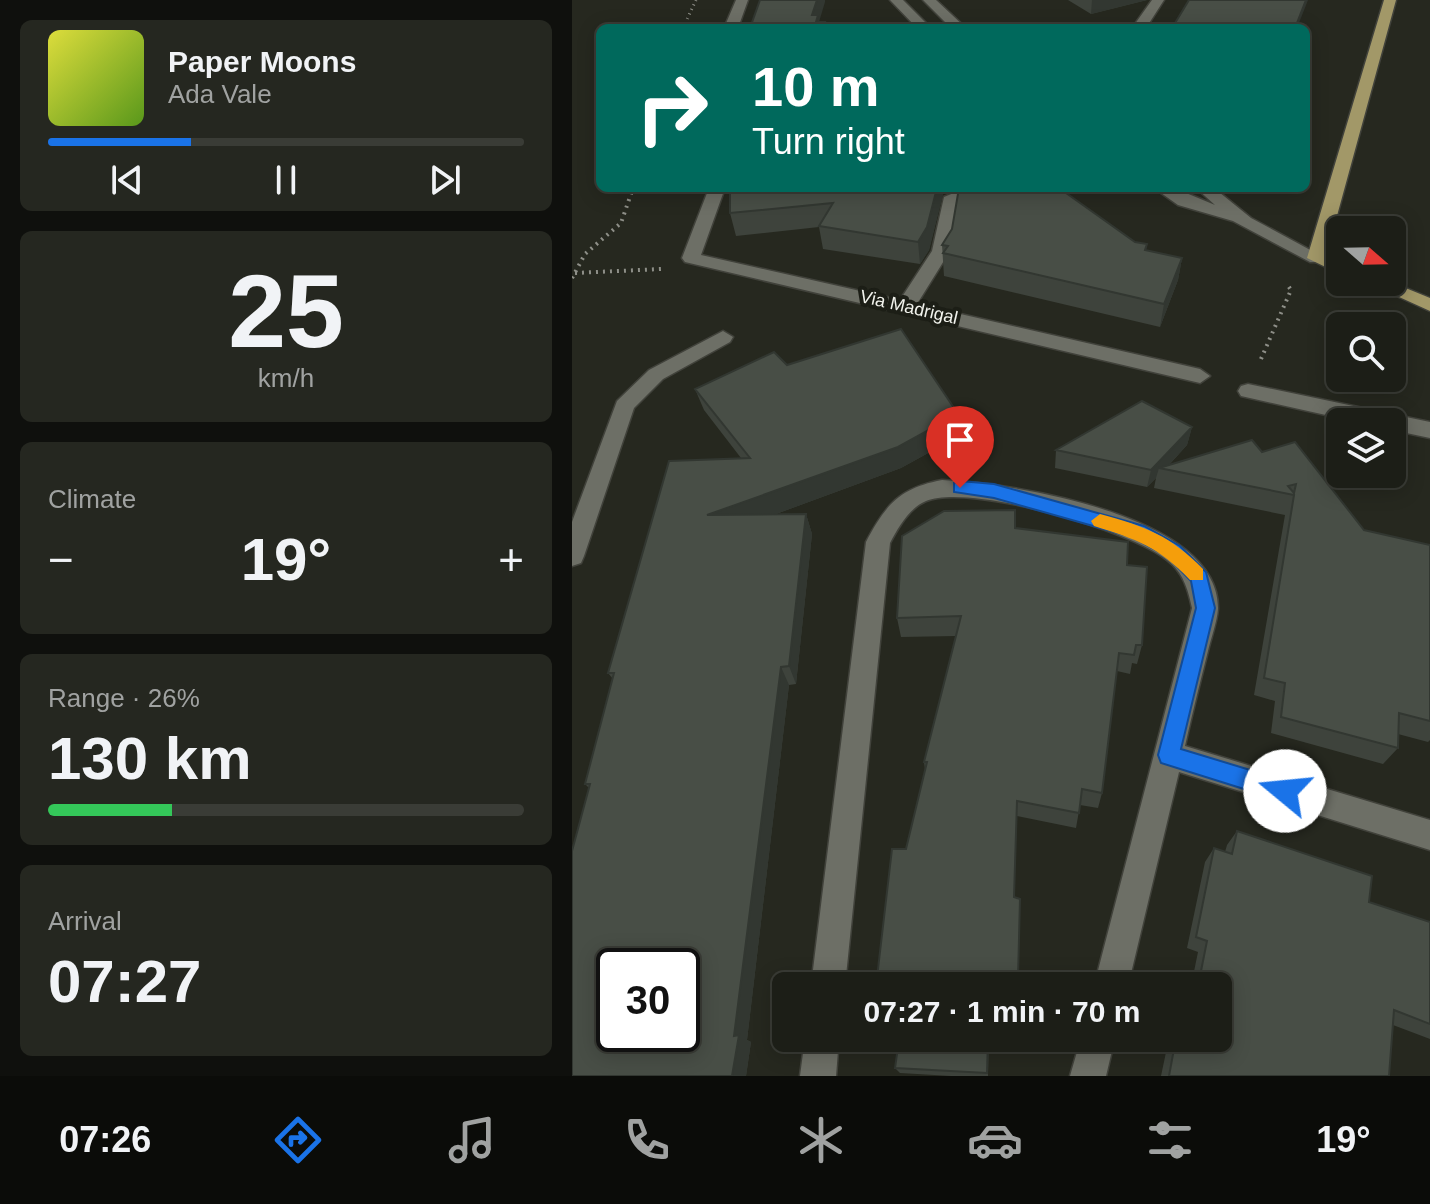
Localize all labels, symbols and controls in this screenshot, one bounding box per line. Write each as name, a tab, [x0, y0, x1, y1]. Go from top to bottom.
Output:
text: Paper Moons	[168, 45, 356, 78]
text: 10 m	[752, 55, 880, 118]
icon: right	[620, 56, 724, 160]
text: Ada Vale	[168, 79, 272, 109]
text: Turn right	[752, 121, 905, 162]
icon: previous	[105, 158, 149, 202]
icon: pause	[264, 158, 308, 202]
icon: next	[423, 158, 467, 202]
north arrow	[1326, 216, 1406, 296]
map controls	[1326, 216, 1406, 488]
text: 25	[228, 253, 344, 369]
street label: Via Madrigal	[858, 286, 960, 328]
button: search	[1326, 312, 1406, 392]
text: km/h	[258, 363, 314, 393]
pin	[926, 406, 994, 488]
button: layers	[1326, 408, 1406, 488]
icon: arrive	[938, 418, 982, 462]
text: Climate	[48, 484, 136, 514]
text: 19°	[241, 526, 331, 593]
text: −	[48, 535, 74, 584]
text: +	[498, 535, 524, 584]
text: Range · 26%	[48, 683, 200, 713]
text: 130 km	[48, 725, 252, 792]
position arrow	[1243, 749, 1327, 833]
text: Arrival	[48, 906, 122, 936]
text: 07:27	[48, 948, 201, 1015]
speed limit sign: 30	[596, 948, 700, 1052]
text: 07:27 · 1 min · 70 m	[864, 995, 1140, 1028]
icon: directions	[270, 1112, 326, 1168]
icon: music	[444, 1112, 500, 1168]
icon: phone	[619, 1112, 675, 1168]
icon: climate	[793, 1112, 849, 1168]
icon: car	[967, 1112, 1023, 1168]
icon: filters	[1142, 1112, 1198, 1168]
text: 07:26	[59, 1119, 151, 1160]
text: 19°	[1316, 1119, 1371, 1160]

